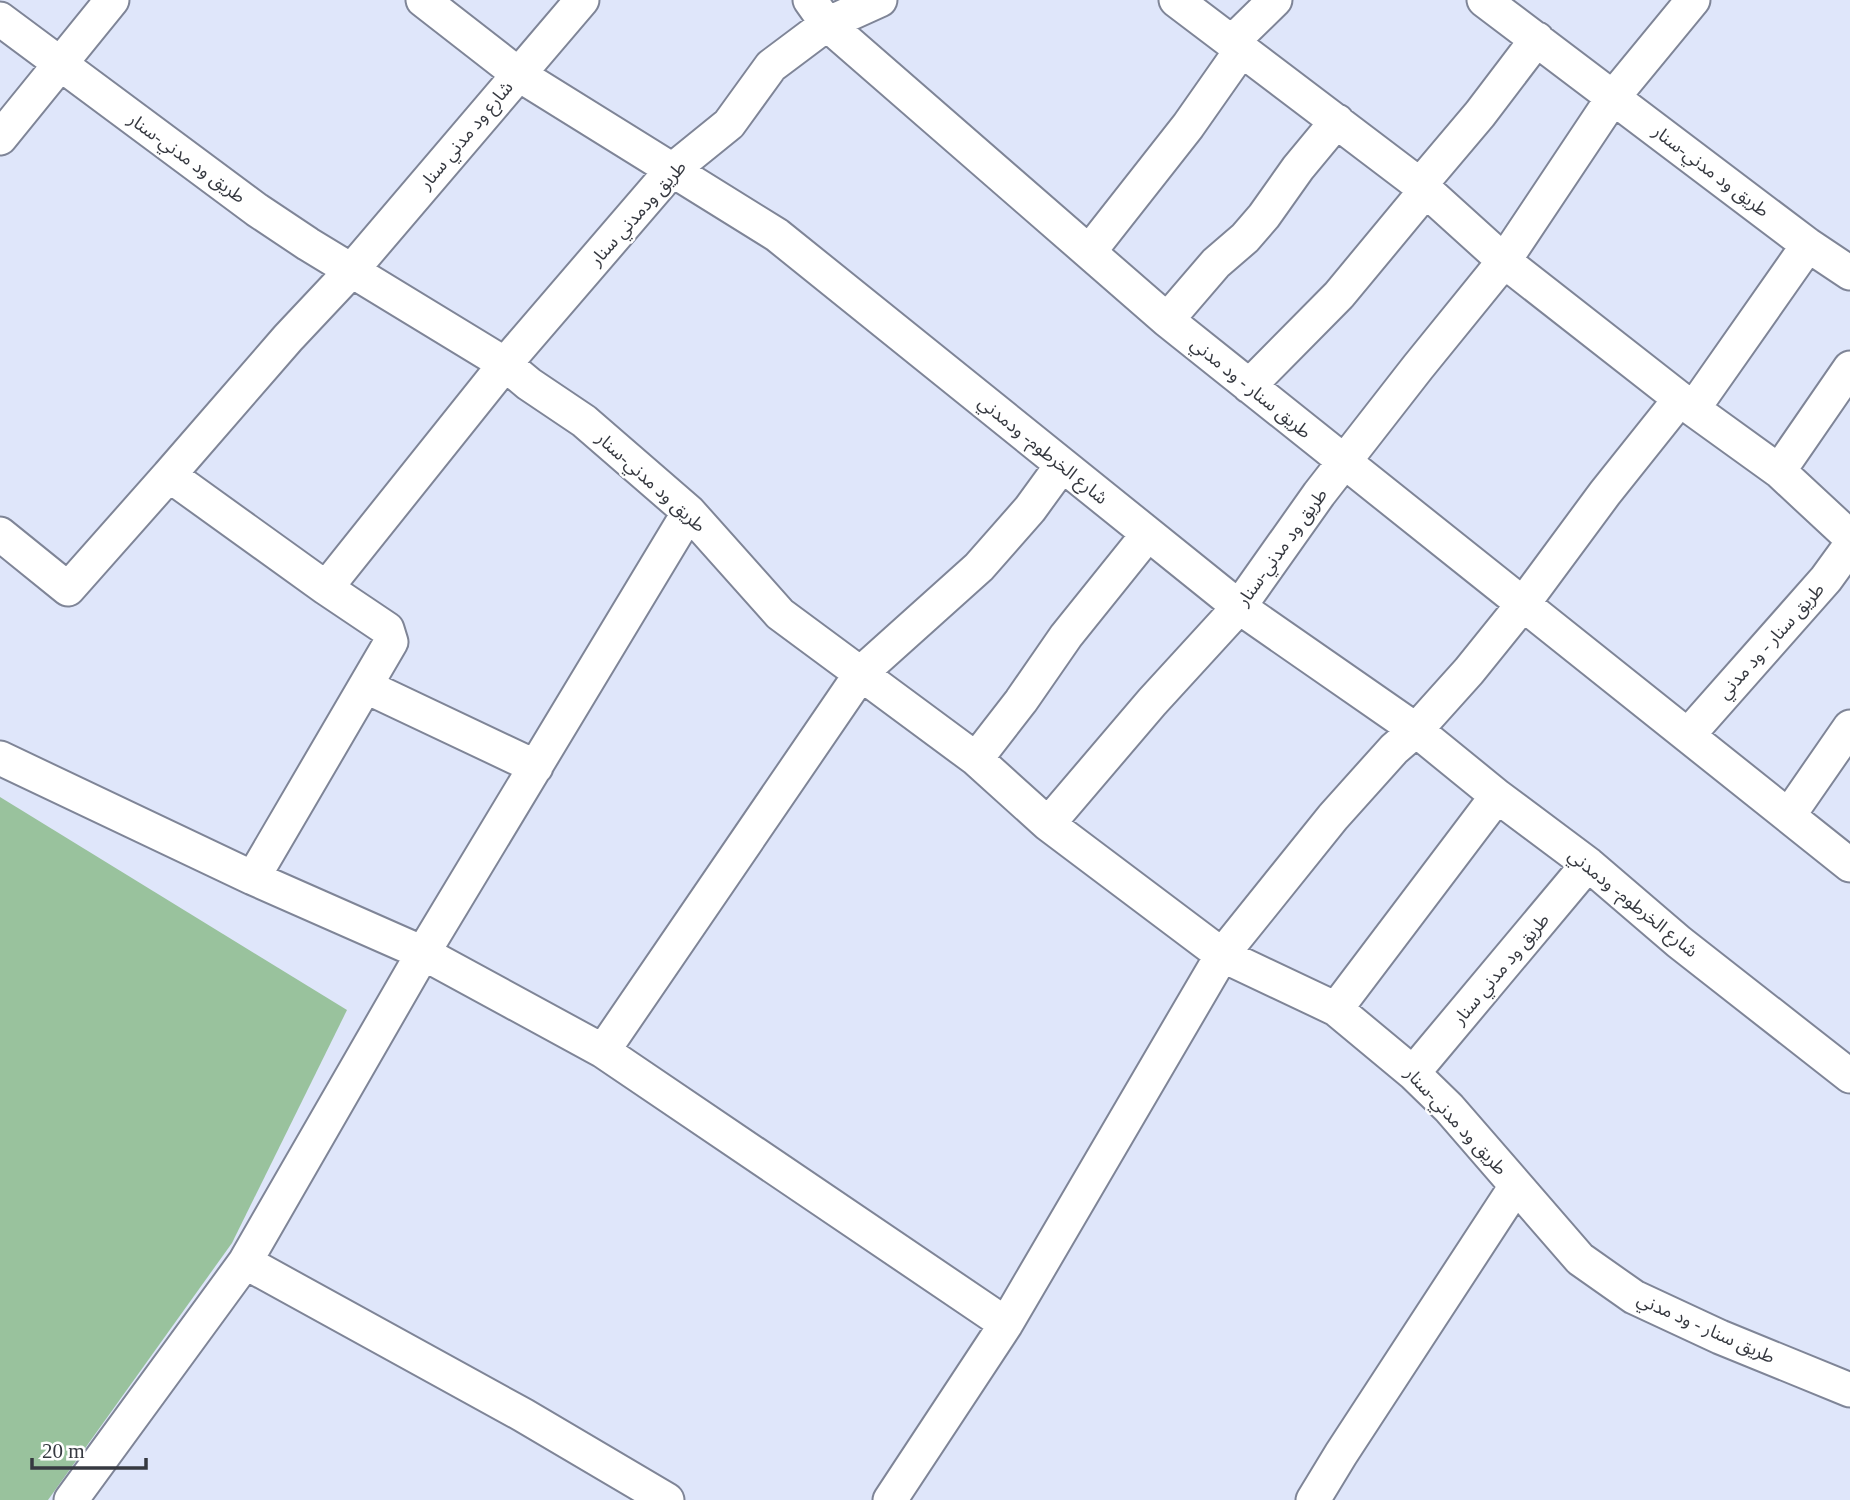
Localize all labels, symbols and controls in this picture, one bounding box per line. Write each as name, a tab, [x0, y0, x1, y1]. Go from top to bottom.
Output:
street label: شارع ود مدني سنار	[414, 77, 520, 196]
street label: طريق ود مدني-سنار	[122, 108, 249, 210]
street label: طريق ود مدني-سنار	[1647, 120, 1773, 224]
street label: طريق ودمدني سنار	[585, 157, 692, 272]
street label: طريق سنار - ود مدني	[1185, 333, 1315, 445]
street label: شارع الخرطوم- ودمدني	[972, 392, 1112, 511]
street label: طريق ود مدني-سنار	[590, 427, 710, 538]
street label: طريق ود مدني-سنار	[1232, 485, 1334, 612]
street label: طريق سنار - ود مدني	[1714, 579, 1831, 705]
street label: شارع الخرطوم- ودمدني	[1562, 845, 1702, 964]
street label: طريق ود مدني سنار	[1448, 910, 1555, 1031]
street label: طريق ود مدني-سنار	[1398, 1062, 1511, 1181]
street label: طريق سنار - ود مدني	[1633, 1289, 1778, 1370]
scale bar	[32, 1426, 145, 1470]
text: 20 m	[42, 1439, 85, 1463]

